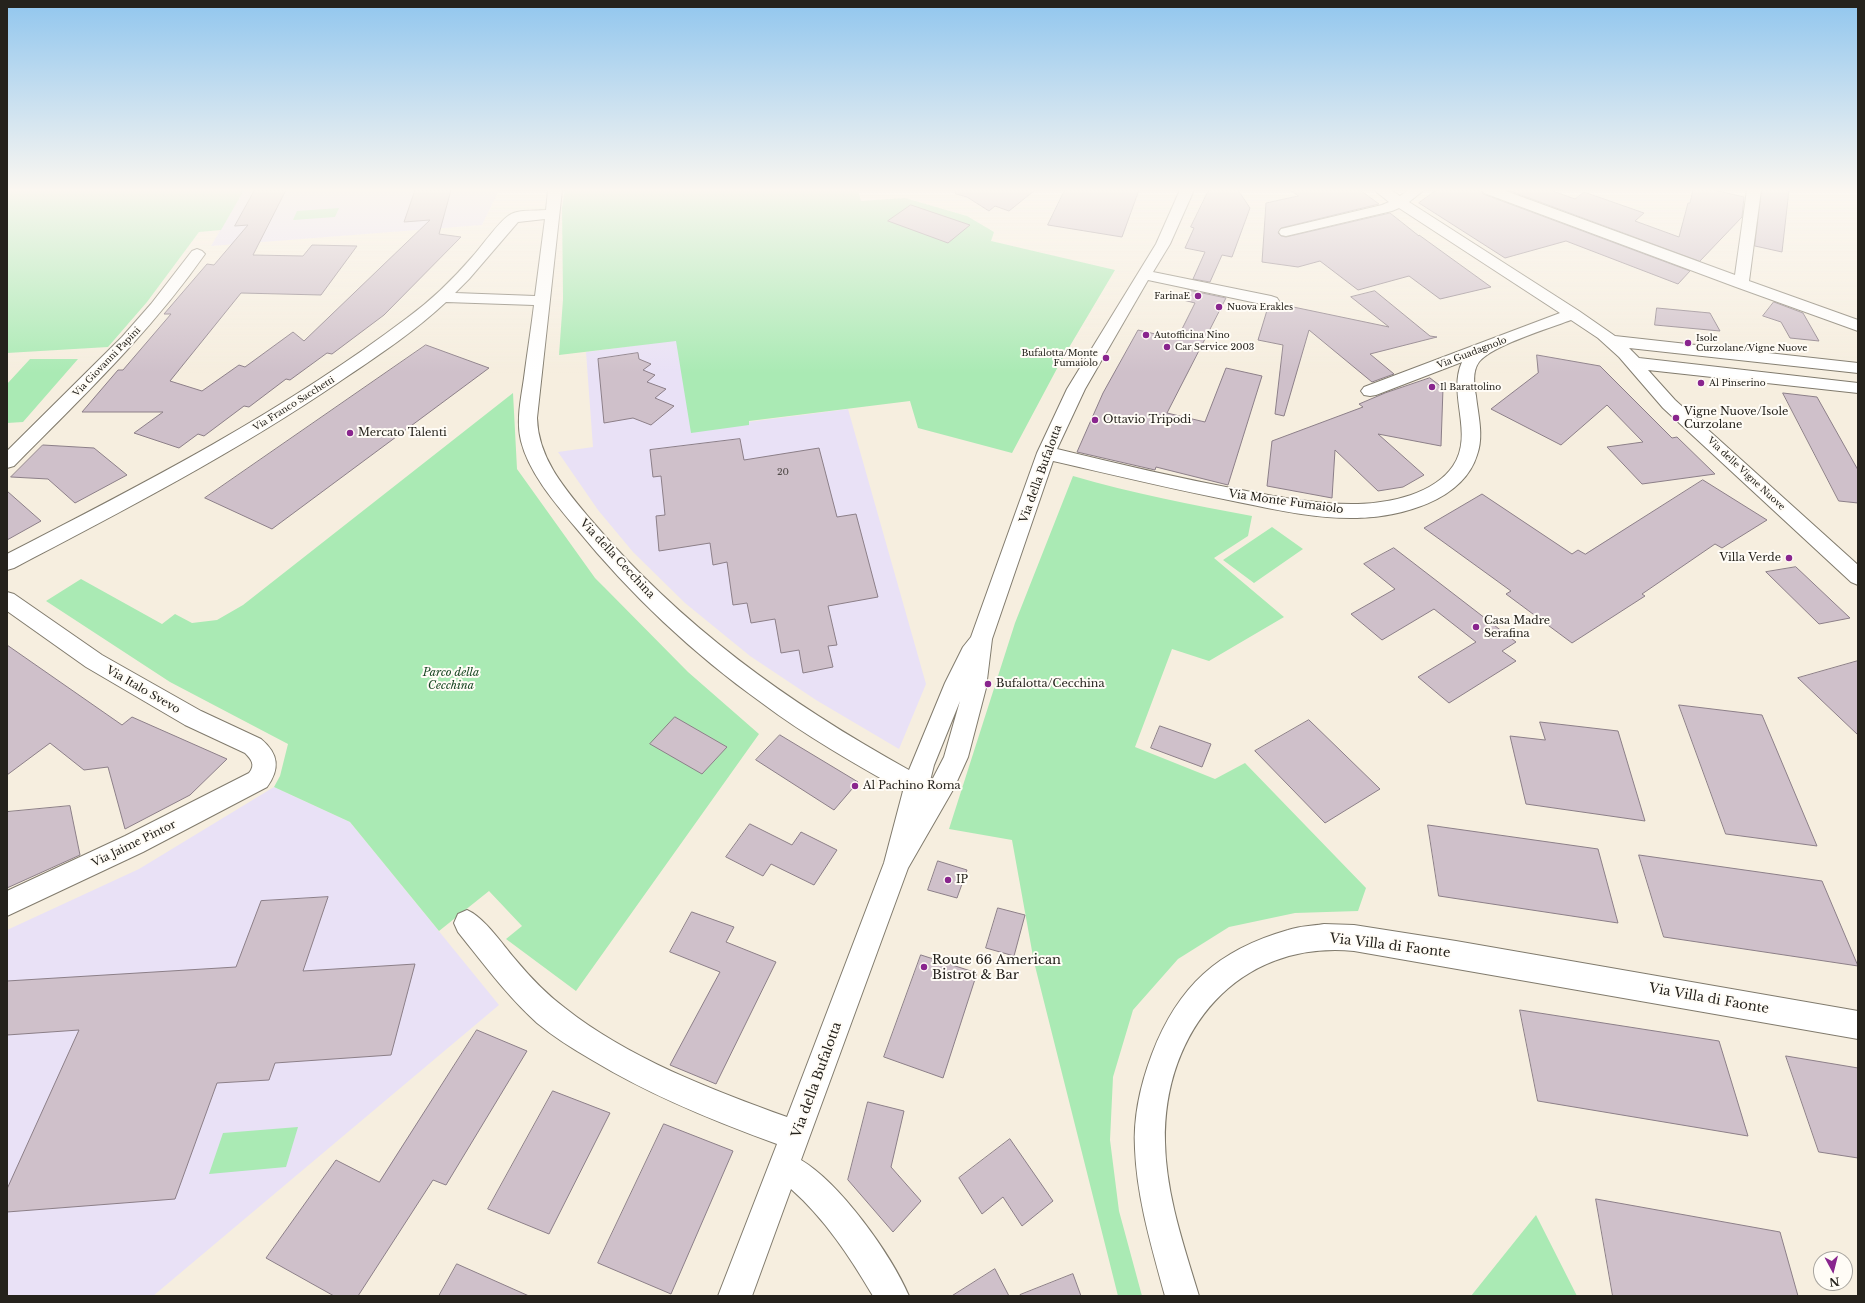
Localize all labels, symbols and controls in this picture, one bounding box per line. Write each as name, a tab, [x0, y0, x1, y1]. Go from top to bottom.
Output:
place label: FarinaE	[1154, 291, 1190, 301]
marker: FarinaE	[1193, 291, 1203, 301]
marker: Nuova Erakles	[1214, 302, 1224, 312]
place label: Nuova Erakles	[1227, 302, 1293, 312]
street label: Via Giovanni Papini	[71, 325, 143, 399]
marker: Autofficina Nino	[1141, 330, 1151, 340]
place label: Autofficina Nino	[1154, 330, 1230, 340]
place label: Isole Curzolane/Vigne Nuove	[1696, 333, 1808, 354]
street label: Via Guadagnolo	[1436, 335, 1508, 371]
marker: Isole Curzolane/Vigne Nuove	[1683, 338, 1693, 348]
marker: Car Service 2003	[1162, 342, 1172, 352]
place label: Car Service 2003	[1175, 342, 1254, 352]
place label: Bufalotta/Monte Fumaiolo	[1021, 348, 1098, 369]
marker: Bufalotta/Monte Fumaiolo	[1101, 353, 1111, 363]
street label: Via Franco Sacchetti	[251, 375, 337, 433]
marker: Al Pinserino	[1696, 378, 1706, 388]
place label: Al Pinserino	[1709, 378, 1766, 388]
marker: Il Barattolino	[1427, 382, 1437, 392]
place label: Il Barattolino	[1440, 382, 1501, 392]
place label: Vigne Nuove/Isole Curzolane	[1684, 405, 1788, 431]
place label: Ottavio Tripodi	[1103, 413, 1191, 427]
marker: Vigne Nuove/Isole Curzolane	[1671, 413, 1681, 423]
marker: Ottavio Tripodi	[1090, 415, 1100, 425]
street label: Via della Bufalotta	[1017, 423, 1065, 525]
place label: Mercato Talenti	[358, 426, 447, 440]
marker: Mercato Talenti	[345, 428, 355, 438]
street label: Via delle Vigne Nuove	[1705, 435, 1787, 513]
house number: 20	[777, 467, 789, 477]
street label: Via Monte Fumaiolo	[1228, 487, 1344, 517]
street label: Via della Cecchina	[577, 517, 657, 601]
place label: Villa Verde	[1719, 551, 1781, 565]
marker: Villa Verde	[1784, 553, 1794, 563]
place label: Casa Madre Serafina	[1484, 614, 1550, 640]
marker: Casa Madre Serafina	[1471, 622, 1481, 632]
street label: Via Italo Svevo	[104, 663, 182, 717]
park label: Parco della Cecchina	[423, 666, 479, 692]
place label: Bufalotta/Cecchina	[996, 677, 1105, 691]
marker: Bufalotta/Cecchina	[983, 679, 993, 689]
place label: Al Pachino Roma	[863, 779, 961, 793]
marker: Al Pachino Roma	[850, 781, 860, 791]
street label: Via Jaime Pintor	[90, 818, 178, 870]
place label: IP	[956, 873, 968, 887]
marker: IP	[943, 875, 953, 885]
street label: Via Villa di Faonte	[1329, 931, 1451, 961]
place label: Route 66 American Bistrot & Bar	[932, 952, 1061, 983]
marker: Route 66 American Bistrot & Bar	[919, 962, 929, 972]
street label: Via Villa di Faonte	[1648, 981, 1770, 1017]
street label: Via della Bufalotta	[789, 1020, 845, 1140]
north arrow	[1813, 1251, 1853, 1291]
text: N	[1828, 1274, 1840, 1289]

